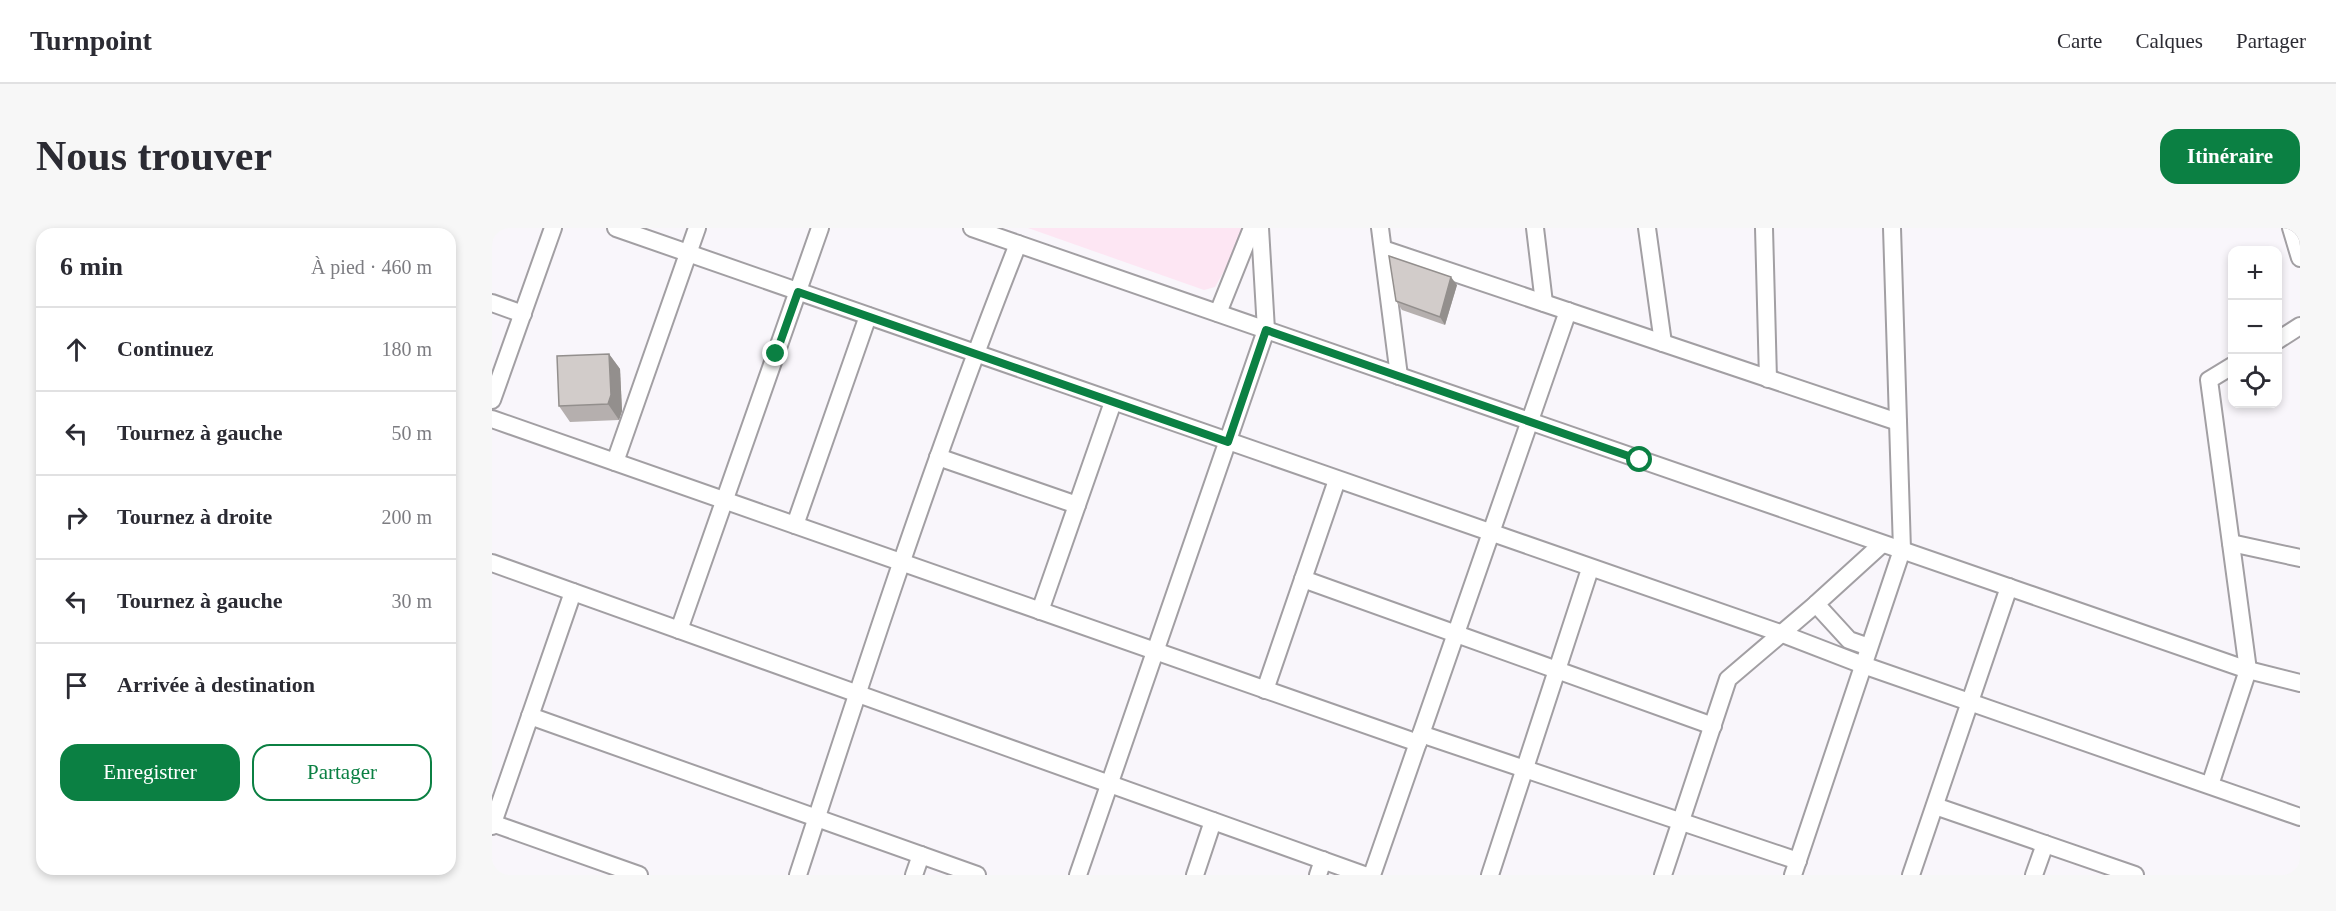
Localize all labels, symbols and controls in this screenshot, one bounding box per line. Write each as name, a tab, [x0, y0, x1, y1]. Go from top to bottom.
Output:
text: Turnpoint	[30, 25, 152, 56]
text: Carte	[2057, 29, 2102, 53]
text: Calques	[2135, 29, 2203, 53]
text: Partager	[2236, 29, 2306, 53]
button: Itinéraire	[2160, 129, 2300, 184]
text: Nous trouver	[36, 133, 272, 179]
map controls	[2228, 246, 2282, 408]
button: +	[2228, 246, 2282, 300]
text: 6 min	[60, 252, 123, 281]
text: À pied · 460 m	[311, 256, 432, 278]
button: −	[2228, 300, 2282, 354]
icon: ahead	[60, 333, 93, 366]
text: Continuez	[117, 336, 214, 361]
text: 180 m	[381, 338, 432, 360]
route end	[762, 340, 788, 366]
button: locate	[2228, 354, 2282, 408]
icon: left	[60, 417, 93, 450]
text: Tournez à gauche	[117, 420, 282, 445]
text: 50 m	[391, 422, 432, 444]
route start	[1626, 446, 1652, 472]
icon: right	[60, 501, 93, 534]
text: Tournez à droite	[117, 504, 272, 529]
text: 200 m	[381, 506, 432, 528]
icon: left	[60, 585, 93, 618]
text: Tournez à gauche	[117, 588, 282, 613]
text: 30 m	[391, 590, 432, 612]
icon: arrive	[60, 669, 93, 702]
text: Arrivée à destination	[117, 672, 315, 697]
button: Enregistrer	[60, 744, 240, 801]
button: Partager	[252, 744, 432, 801]

